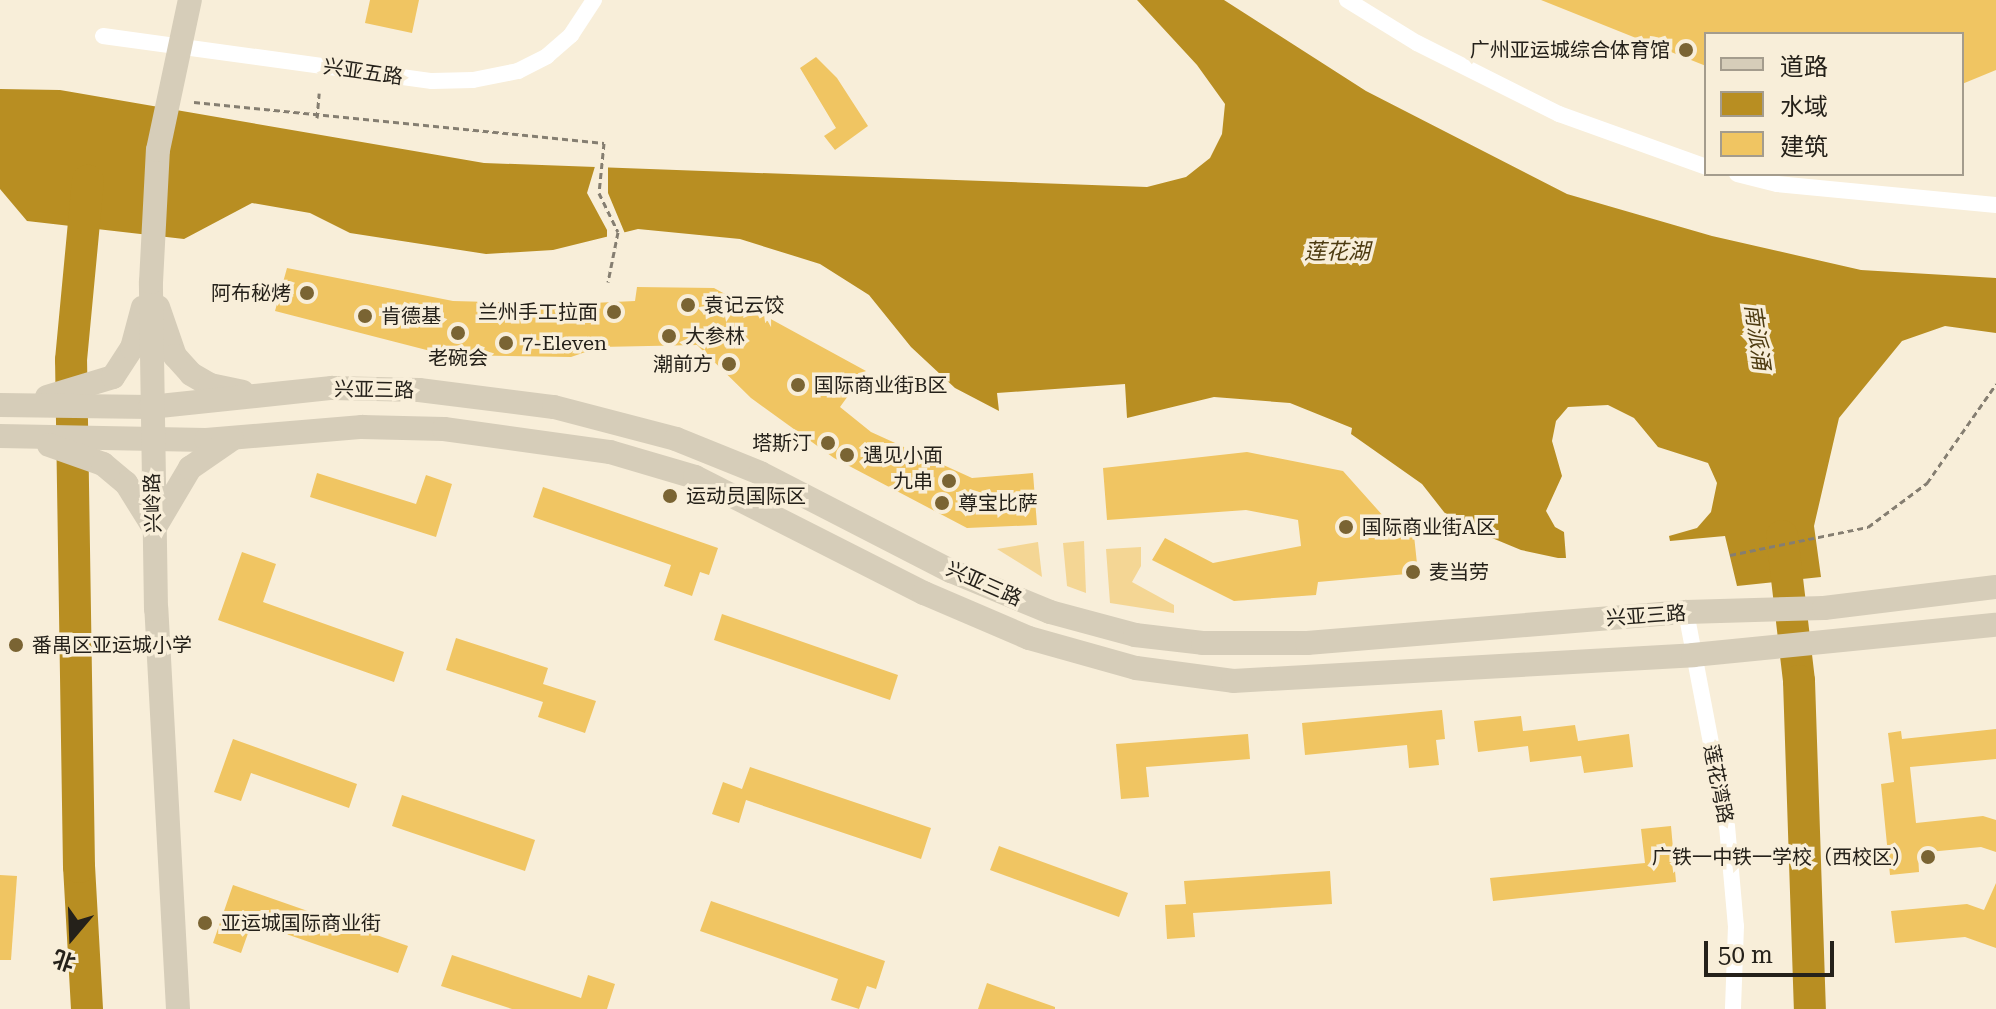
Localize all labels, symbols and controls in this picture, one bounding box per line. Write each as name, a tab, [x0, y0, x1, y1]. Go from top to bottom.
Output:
legend	[1704, 32, 1964, 176]
place label: 广州亚运城综合体育馆	[1470, 38, 1670, 62]
marker: 广州亚运城综合体育馆	[1677, 41, 1695, 59]
text: 道路	[1780, 53, 1828, 81]
street label: 兴亚五路	[322, 55, 404, 89]
text: 水域	[1780, 93, 1828, 121]
text: 建筑	[1780, 133, 1828, 161]
water label: 莲花湖	[1304, 239, 1370, 265]
place label: 阿布秘烤	[211, 281, 291, 305]
marker: 阿布秘烤	[298, 284, 316, 302]
place label: 袁记云饺	[704, 293, 784, 317]
marker: 袁记云饺	[679, 296, 697, 314]
place label: 兰州手工拉面	[478, 300, 598, 324]
water label: 南派涌	[1739, 302, 1775, 372]
marker: 兰州手工拉面	[605, 303, 623, 321]
place label: 肯德基	[381, 304, 441, 328]
marker: 肯德基	[356, 307, 374, 325]
marker: 老碗会	[449, 324, 467, 342]
place label: 大参林	[685, 324, 745, 348]
marker: 大参林	[660, 327, 678, 345]
place label: 7-Eleven	[522, 331, 607, 355]
marker: 7-Eleven	[497, 334, 515, 352]
place label: 老碗会	[428, 346, 488, 370]
place label: 潮前方	[653, 352, 713, 376]
marker: 潮前方	[720, 355, 738, 373]
place label: 国际商业街B区	[814, 373, 947, 397]
marker: 国际商业街B区	[789, 376, 807, 394]
street label: 兴亚三路	[334, 377, 414, 403]
place label: 塔斯汀	[752, 431, 812, 455]
marker: 塔斯汀	[819, 434, 837, 452]
place label: 遇见小面	[863, 443, 943, 467]
marker: 遇见小面	[838, 446, 856, 464]
place label: 九串	[893, 469, 933, 493]
marker: 九串	[940, 472, 958, 490]
street label: 兴岭路	[140, 473, 166, 533]
place label: 运动员国际区	[686, 484, 806, 508]
marker: 运动员国际区	[661, 487, 679, 505]
place label: 尊宝比萨	[958, 491, 1038, 515]
marker: 尊宝比萨	[933, 494, 951, 512]
place label: 国际商业街A区	[1362, 515, 1496, 539]
marker: 国际商业街A区	[1337, 518, 1355, 536]
street label: 兴亚三路	[943, 557, 1025, 611]
place label: 麦当劳	[1429, 560, 1489, 584]
marker: 麦当劳	[1404, 563, 1422, 581]
street label: 兴亚三路	[1605, 601, 1687, 631]
place label: 番禺区亚运城小学	[32, 633, 192, 657]
marker: 番禺区亚运城小学	[7, 636, 25, 654]
street label: 莲花湾路	[1699, 742, 1737, 826]
place label: 广铁一中铁一学校（西校区）	[1652, 845, 1912, 869]
marker: 广铁一中铁一学校（西校区）	[1919, 848, 1937, 866]
north arrow	[32, 897, 112, 977]
place label: 亚运城国际商业街	[221, 911, 381, 935]
marker: 亚运城国际商业街	[196, 914, 214, 932]
scale bar	[1708, 925, 1838, 975]
text: 50 m	[1718, 941, 1773, 969]
text: 北	[50, 945, 79, 976]

